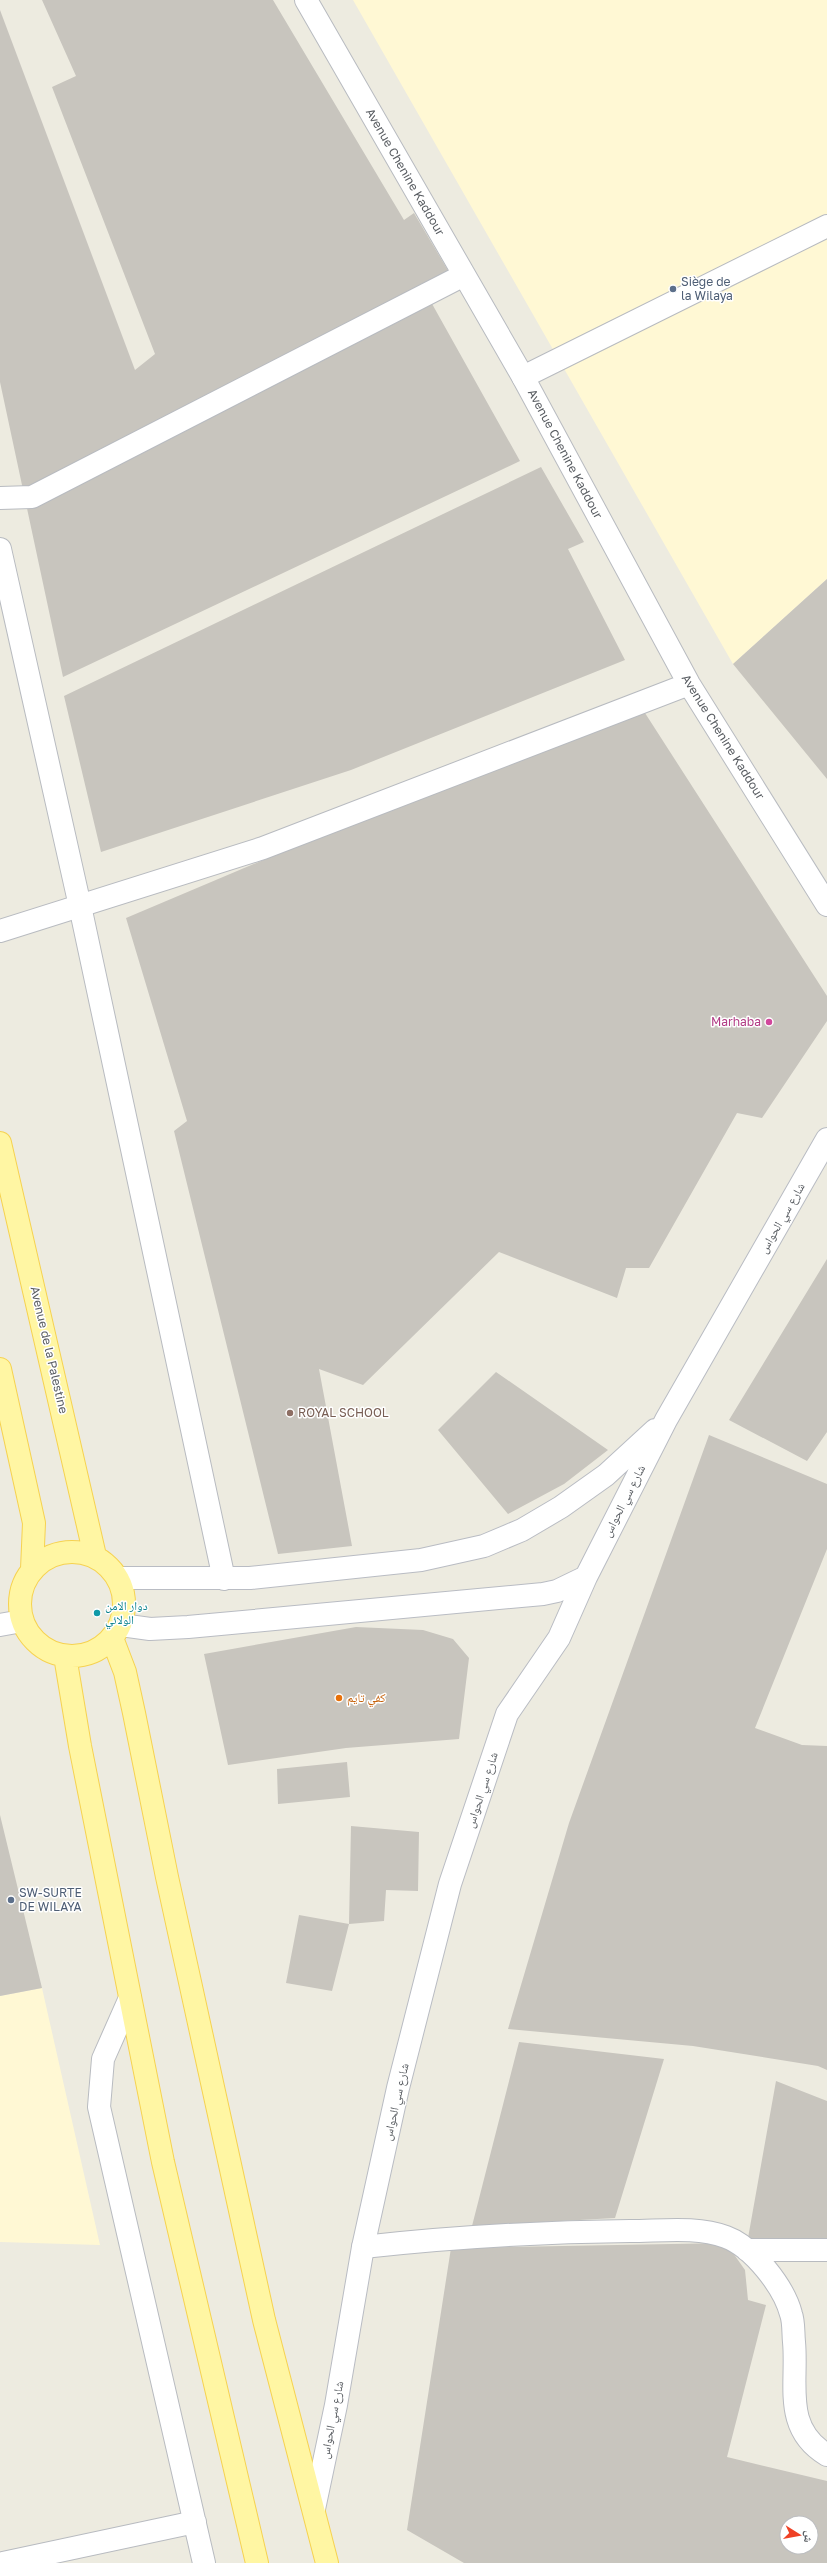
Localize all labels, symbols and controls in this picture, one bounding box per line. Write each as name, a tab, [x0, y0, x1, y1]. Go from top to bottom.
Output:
street label: Avenue Chenine Kaddour	[363, 105, 448, 238]
place label: Siège de la Wilaya	[681, 274, 733, 303]
marker: Siège de la Wilaya	[668, 284, 678, 294]
street label: Avenue Chenine Kaddour	[525, 386, 606, 521]
street label: Avenue Chenine Kaddour	[679, 671, 768, 802]
place label: Marhaba	[711, 1014, 761, 1029]
marker: Marhaba	[764, 1017, 774, 1027]
street label: شارع سي الحواس	[755, 1180, 810, 1257]
street label: Avenue de la Palestine	[28, 1285, 71, 1415]
place label: ROYAL SCHOOL	[298, 1405, 389, 1420]
marker: ROYAL SCHOOL	[285, 1408, 295, 1418]
street label: شارع سي الحواس	[599, 1462, 651, 1541]
place label: دوار الامن الولائي	[105, 1598, 148, 1630]
marker: دوار الامن الولائي	[92, 1608, 102, 1618]
place label: كفي تايم	[347, 1690, 385, 1708]
marker: كفي تايم	[334, 1693, 344, 1703]
street label: شارع سي الحواس	[462, 1750, 504, 1831]
place label: SW-SURTE DE WILAYA	[19, 1885, 82, 1914]
marker: SW-SURTE DE WILAYA	[6, 1895, 16, 1905]
street label: شارع سي الحواس	[379, 2062, 415, 2143]
street label: شارع سي الحواس	[317, 2380, 349, 2461]
north arrow	[779, 2515, 819, 2555]
text: ش	[800, 2530, 817, 2544]

